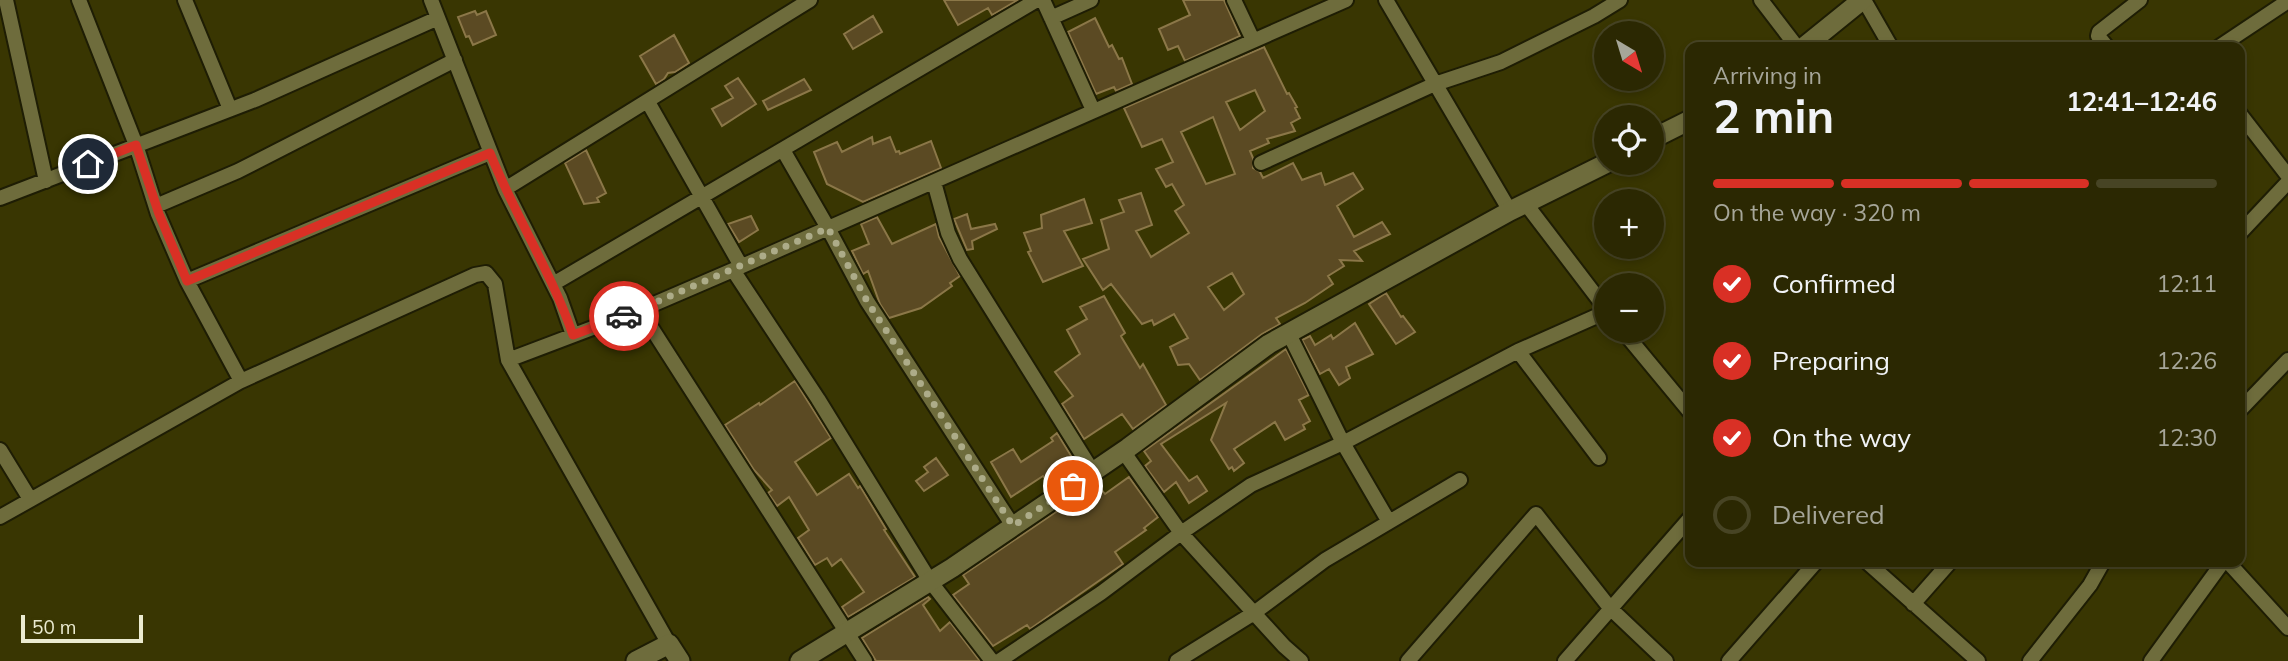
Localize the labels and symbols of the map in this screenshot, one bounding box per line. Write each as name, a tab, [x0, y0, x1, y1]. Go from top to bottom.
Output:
north arrow	[1594, 21, 1664, 91]
pin	[58, 134, 118, 194]
courier	[589, 281, 659, 351]
pin	[1043, 456, 1103, 516]
scale bar	[21, 612, 144, 644]

